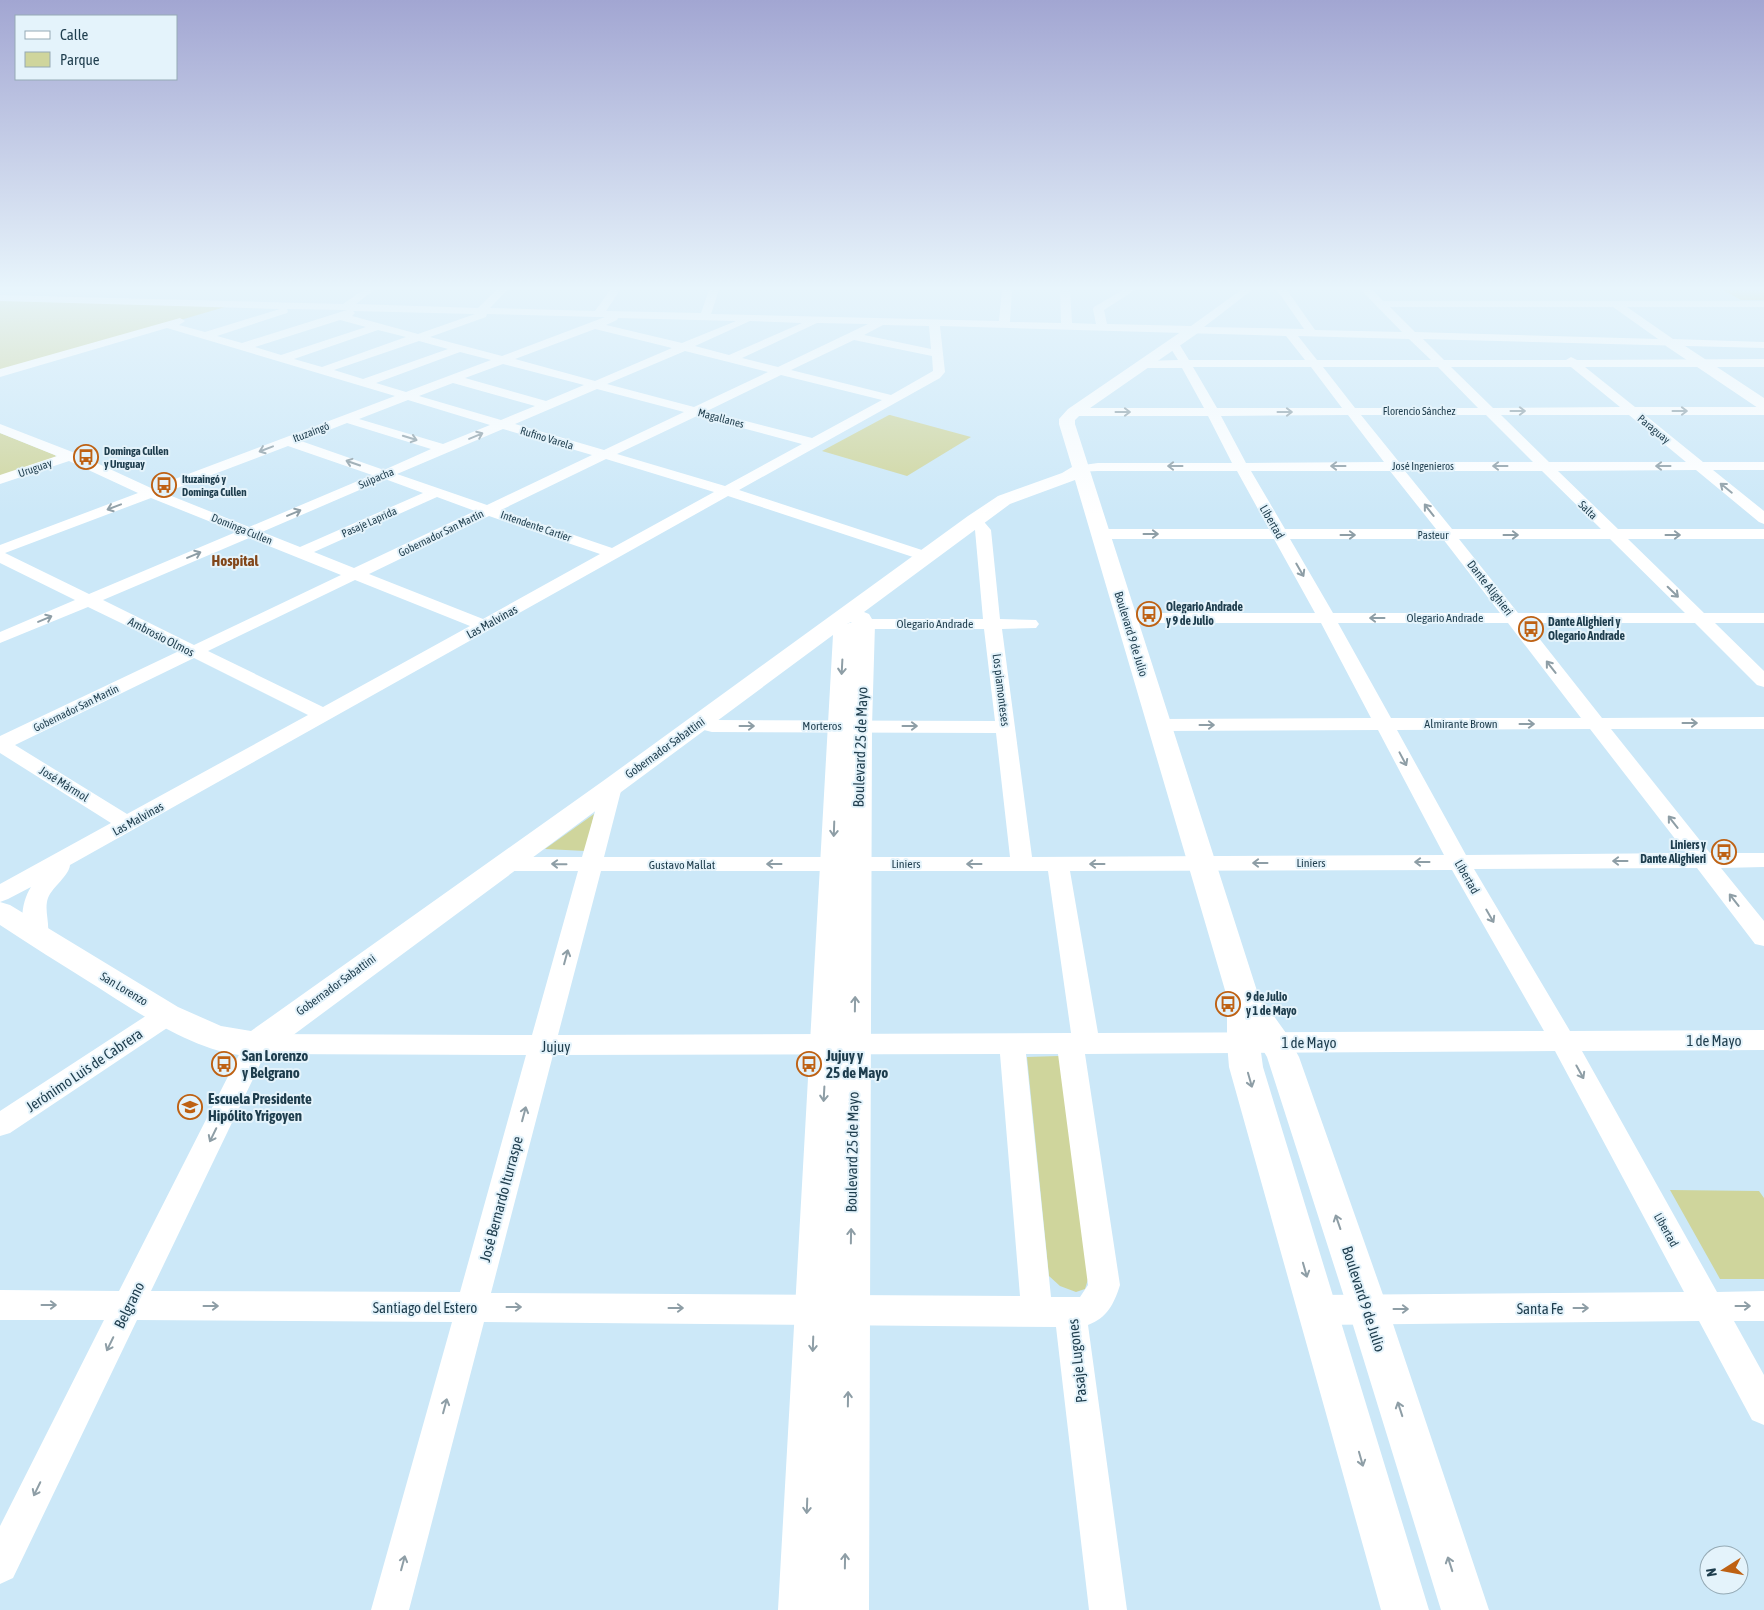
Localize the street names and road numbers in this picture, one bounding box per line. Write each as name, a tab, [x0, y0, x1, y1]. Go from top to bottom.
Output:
street label: Florencio Sánchez	[1383, 405, 1455, 417]
street label: Magallanes	[697, 406, 745, 430]
street label: Paraguay	[1636, 412, 1673, 446]
street label: Ituzaingó	[291, 420, 331, 444]
street label: Rufino Varela	[519, 424, 575, 452]
street label: Uruguay	[17, 457, 54, 479]
street label: José Ingenieros	[1392, 460, 1454, 472]
street label: Suipacha	[356, 465, 396, 491]
street label: Salta	[1576, 498, 1600, 522]
street label: Libertad	[1257, 503, 1287, 541]
street label: Pasaje Laprida	[340, 505, 398, 539]
street label: Gobernador San Martín	[396, 507, 486, 559]
street label: Intendente Cartier	[499, 508, 574, 544]
street label: Dominga Cullen	[210, 511, 274, 547]
street label: Pasteur	[1418, 529, 1449, 541]
street label: Dante Alighieri	[1464, 558, 1516, 618]
street label: Boulevard 9 de Julio	[1111, 590, 1151, 678]
street label: Las Malvinas	[464, 602, 520, 642]
street label: Olegario Andrade	[1406, 611, 1484, 625]
street label: Ambrosio Olmos	[126, 614, 196, 660]
street label: Olegario Andrade	[896, 617, 974, 631]
street label: Los piamonteses	[990, 653, 1012, 727]
street label: Gobernador San Martín	[31, 682, 121, 734]
street label: Boulevard 25 de Mayo	[849, 686, 871, 808]
street label: Gobernador Sabattini	[623, 714, 707, 782]
street label: Almirante Brown	[1424, 717, 1498, 731]
street label: Morteros	[802, 719, 842, 733]
street label: José Mármol	[37, 763, 92, 805]
street label: Las Malvinas	[110, 799, 166, 839]
street label: Liniers	[1296, 856, 1326, 870]
street label: Liniers	[891, 857, 921, 871]
street label: Gustavo Mallat	[649, 858, 716, 872]
street label: Libertad	[1452, 858, 1482, 896]
street label: Gobernador Sabattini	[294, 951, 378, 1019]
street label: San Lorenzo	[98, 969, 151, 1009]
street label: Jerónimo Luis de Cabrera	[23, 1025, 145, 1115]
street label: 1 de Mayo	[1686, 1032, 1742, 1049]
street label: 1 de Mayo	[1281, 1034, 1337, 1051]
street label: Jujuy	[542, 1038, 570, 1055]
street label: Boulevard 25 de Mayo	[842, 1091, 862, 1213]
street label: José Bernardo Iturraspe	[476, 1134, 526, 1264]
street label: Libertad	[1651, 1211, 1681, 1249]
street label: Boulevard 9 de Julio	[1339, 1244, 1389, 1354]
street label: Belgrano	[111, 1279, 147, 1331]
street label: Santiago del Estero	[373, 1299, 477, 1316]
street label: Santa Fe	[1517, 1300, 1563, 1317]
street label: Pasaje Lugones	[1064, 1318, 1090, 1404]

